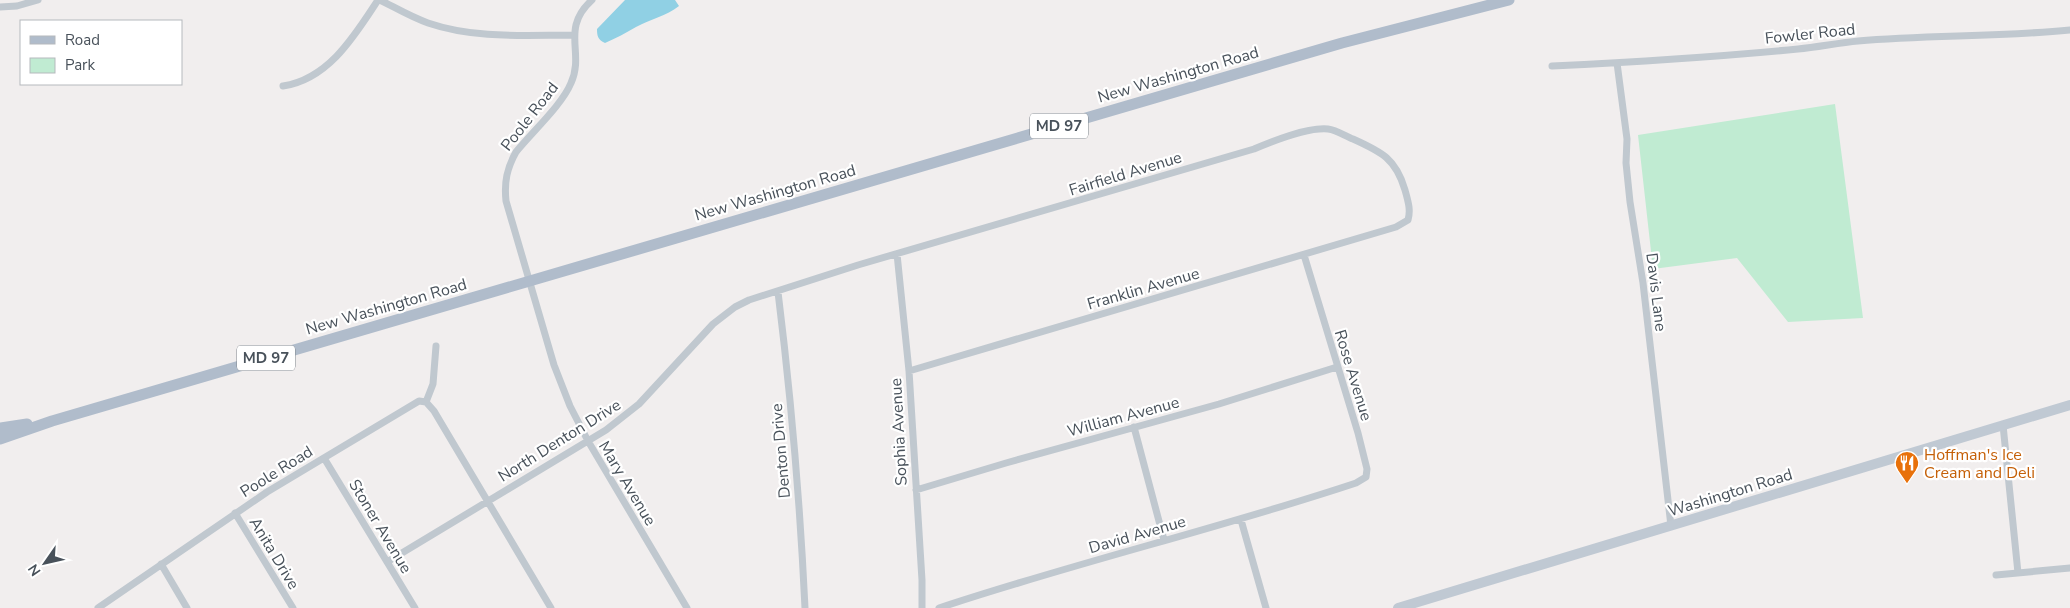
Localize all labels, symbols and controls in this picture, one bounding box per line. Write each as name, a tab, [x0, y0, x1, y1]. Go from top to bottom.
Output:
street label: Fowler Road	[1764, 18, 1856, 50]
legend	[20, 20, 182, 85]
text: Road	[65, 30, 100, 50]
street label: New Washington Road	[1095, 41, 1261, 109]
text: Park	[65, 55, 95, 75]
street label: Poole Road	[496, 78, 564, 156]
road number: MD 97	[1030, 114, 1088, 138]
street label: Fairfield Avenue	[1066, 146, 1184, 202]
street label: New Washington Road	[692, 159, 858, 227]
street label: Davis Lane	[1640, 252, 1672, 333]
street label: Franklin Avenue	[1085, 262, 1202, 316]
street label: New Washington Road	[303, 273, 469, 341]
street label: Rose Avenue	[1329, 327, 1377, 424]
road number: MD 97	[237, 346, 295, 370]
street label: Sophia Avenue	[885, 377, 913, 486]
street label: William Avenue	[1065, 391, 1182, 443]
street label: North Denton Drive	[494, 394, 625, 487]
street label: Denton Drive	[766, 403, 796, 499]
street label: Mary Avenue	[593, 437, 661, 530]
street label: Poole Road	[236, 441, 317, 503]
place label: Hoffman's Ice Cream and Deli	[1924, 444, 2035, 484]
restaurant icon: Hoffman's Ice Cream and Deli	[1894, 450, 1920, 484]
street label: Washington Road	[1665, 464, 1795, 522]
street label: Stoner Avenue	[343, 475, 417, 578]
street label: David Avenue	[1086, 511, 1188, 559]
street label: Anita Drive	[244, 513, 304, 594]
north arrow	[20, 538, 70, 588]
text: N	[24, 560, 45, 580]

